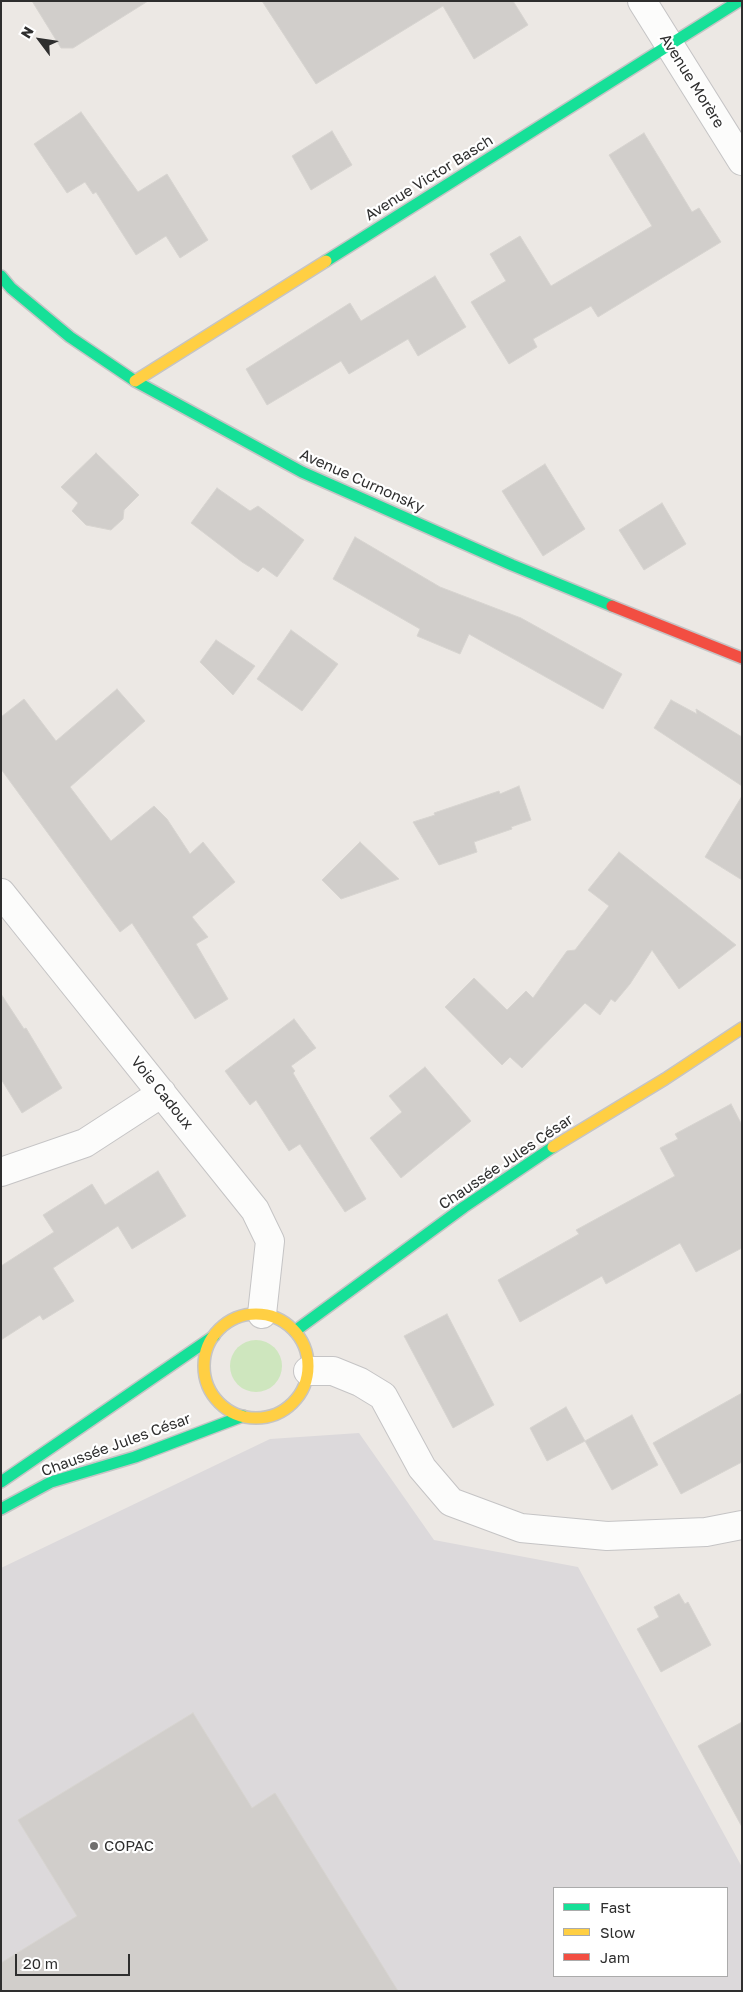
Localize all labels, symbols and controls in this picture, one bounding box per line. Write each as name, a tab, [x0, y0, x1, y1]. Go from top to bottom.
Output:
north arrow	[15, 15, 65, 65]
text: N	[17, 23, 37, 41]
street label: Avenue Morère	[656, 31, 728, 131]
street label: Avenue Victor Basch	[362, 131, 496, 225]
street label: Avenue Curnonsky	[297, 445, 427, 517]
street label: Voie Cadoux	[127, 1053, 197, 1133]
street label: Chaussée Jules César	[436, 1110, 576, 1214]
street label: Chaussée Jules César	[39, 1410, 193, 1480]
place label: COPAC	[104, 1837, 154, 1855]
marker: COPAC	[88, 1840, 100, 1852]
legend	[553, 1887, 728, 1977]
text: Fast	[600, 1898, 631, 1916]
text: Slow	[600, 1923, 635, 1941]
scale bar	[18, 1944, 132, 1976]
text: Jam	[600, 1948, 630, 1966]
text: 20 m	[23, 1954, 58, 1972]

